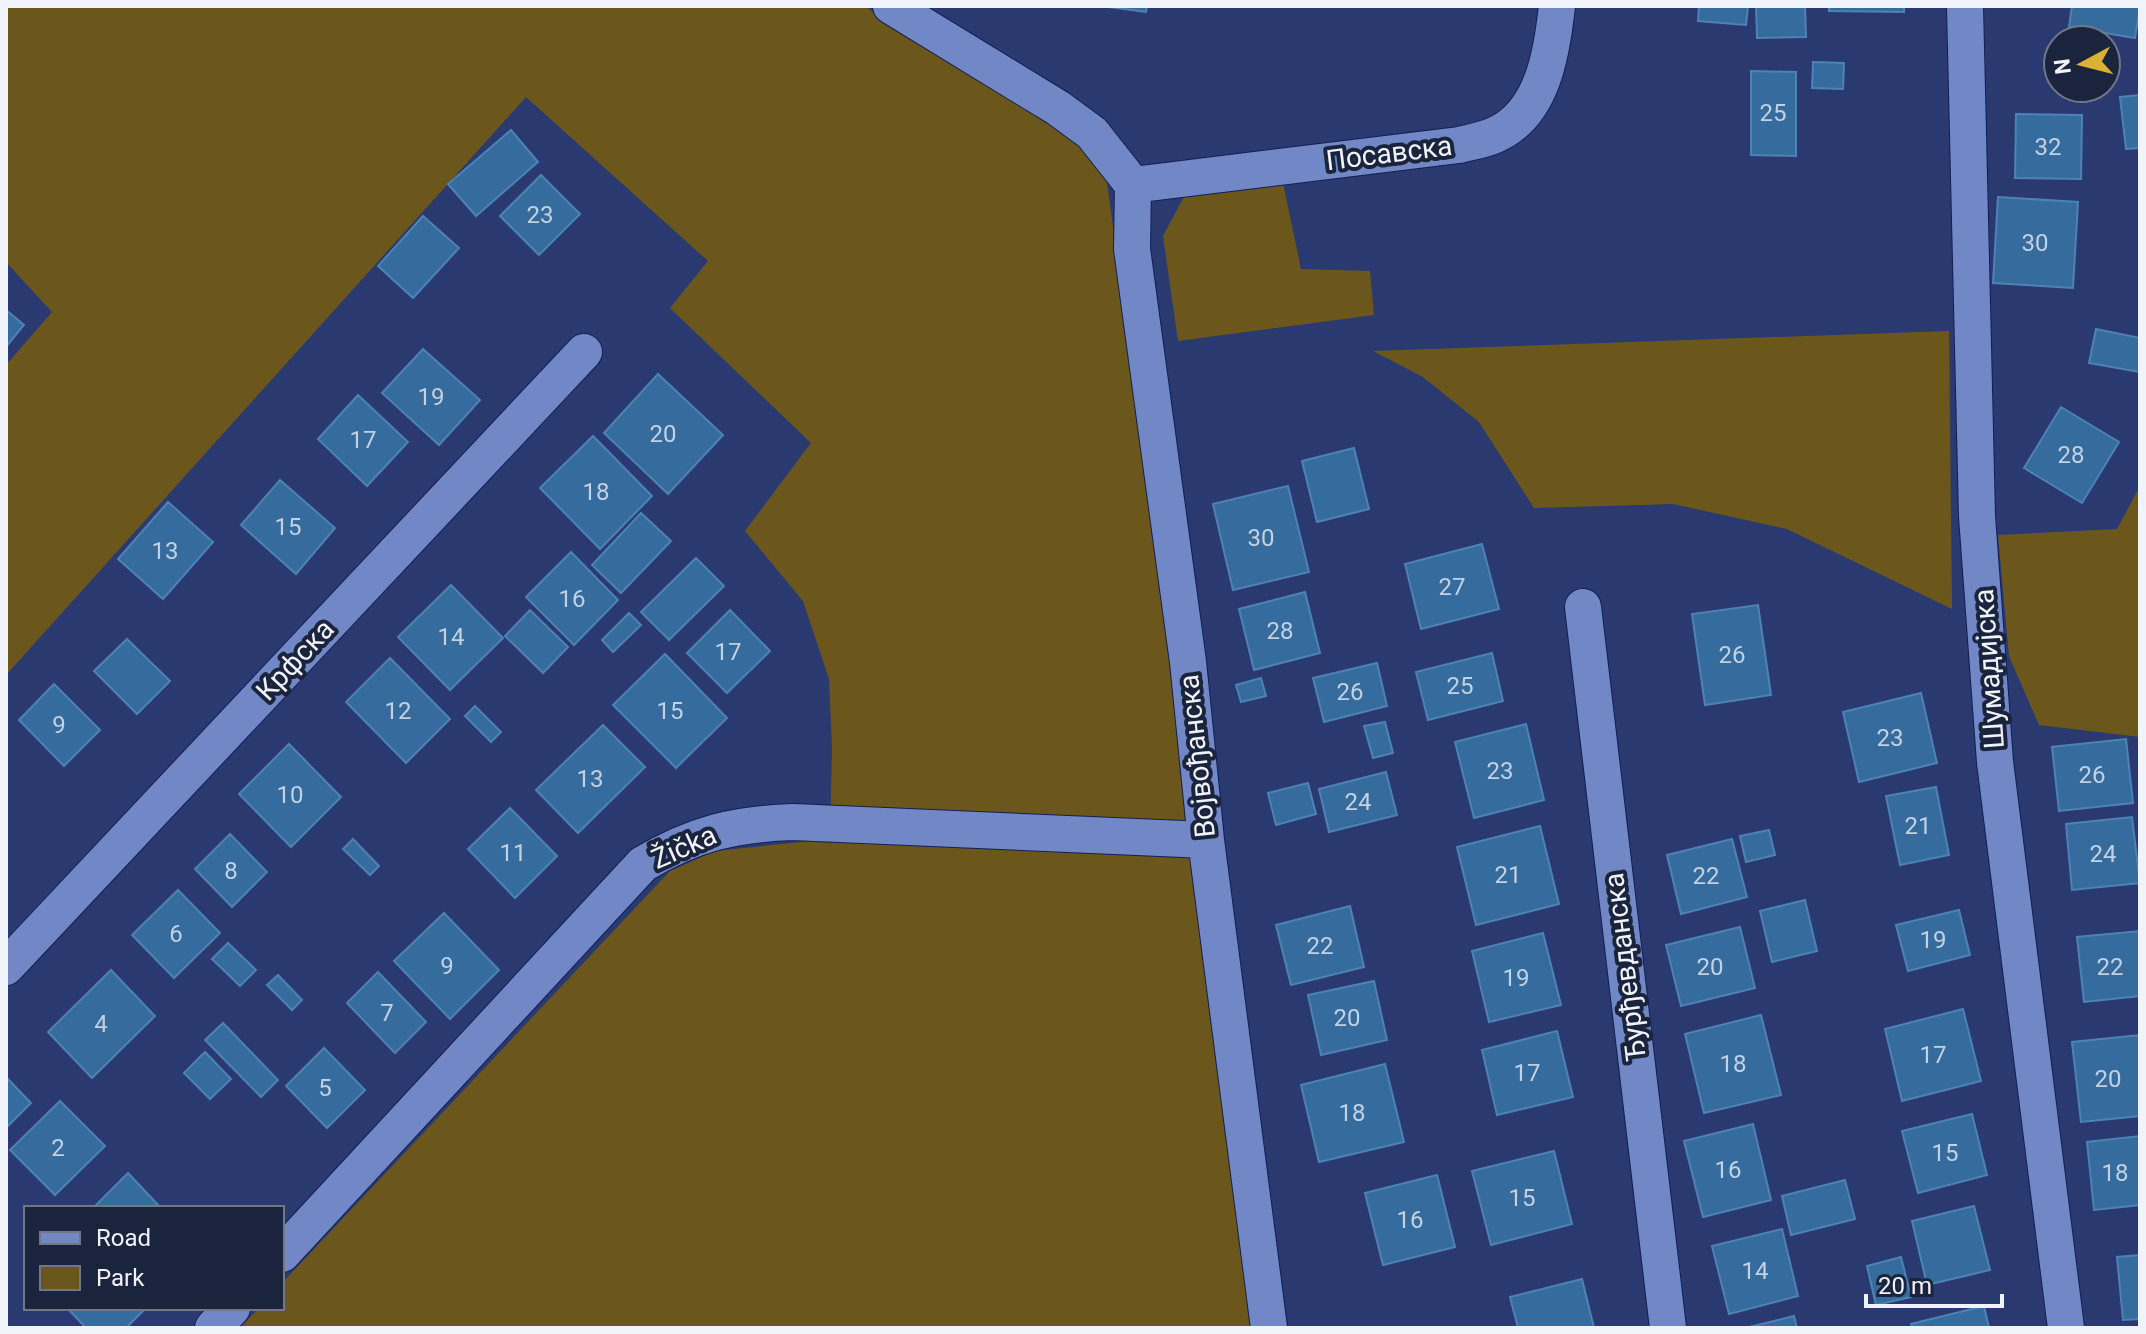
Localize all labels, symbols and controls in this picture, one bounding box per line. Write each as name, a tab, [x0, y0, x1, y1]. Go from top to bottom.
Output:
north arrow	[2042, 24, 2122, 104]
text: N	[2049, 57, 2076, 76]
house number: 25	[1760, 99, 1786, 127]
street label: Посавска	[1324, 129, 1454, 177]
house number: 32	[2035, 133, 2061, 161]
house number: 23	[527, 201, 553, 229]
house number: 30	[2022, 229, 2048, 257]
house number: 19	[418, 383, 444, 411]
house number: 20	[650, 420, 676, 448]
house number: 17	[350, 426, 376, 454]
house number: 28	[2058, 441, 2084, 469]
house number: 18	[583, 478, 609, 506]
house number: 15	[275, 513, 301, 541]
house number: 30	[1248, 524, 1274, 552]
house number: 13	[152, 537, 178, 565]
house number: 27	[1439, 573, 1465, 601]
house number: 16	[559, 585, 585, 613]
street label: Шумадијска	[1967, 588, 2011, 750]
street label: Крфска	[249, 613, 341, 707]
house number: 28	[1267, 617, 1293, 645]
house number: 14	[438, 623, 464, 651]
house number: 17	[715, 638, 741, 666]
house number: 26	[1719, 641, 1745, 669]
house number: 25	[1447, 672, 1473, 700]
street label: Војвођанска	[1172, 673, 1222, 839]
house number: 26	[1337, 678, 1363, 706]
house number: 12	[385, 697, 411, 725]
house number: 15	[657, 697, 683, 725]
house number: 9	[52, 711, 66, 739]
house number: 23	[1877, 724, 1903, 752]
house number: 23	[1487, 757, 1513, 785]
house number: 26	[2079, 761, 2105, 789]
house number: 13	[577, 765, 603, 793]
house number: 10	[277, 781, 303, 809]
house number: 24	[1345, 788, 1371, 816]
house number: 21	[1905, 812, 1931, 840]
street label: Žička	[646, 818, 722, 876]
house number: 11	[500, 839, 526, 867]
house number: 24	[2090, 840, 2116, 868]
house number: 8	[224, 857, 238, 885]
house number: 21	[1495, 861, 1521, 889]
house number: 22	[1693, 862, 1719, 890]
street label: Ђурђевданска	[1597, 871, 1653, 1063]
house number: 6	[169, 920, 183, 948]
house number: 19	[1920, 926, 1946, 954]
house number: 22	[1307, 932, 1333, 960]
house number: 9	[440, 952, 454, 980]
house number: 20	[1697, 953, 1723, 981]
house number: 22	[2097, 953, 2123, 981]
house number: 19	[1503, 964, 1529, 992]
house number: 7	[380, 999, 394, 1027]
house number: 20	[1334, 1004, 1360, 1032]
house number: 4	[94, 1010, 108, 1038]
house number: 17	[1920, 1041, 1946, 1069]
house number: 18	[1720, 1050, 1746, 1078]
house number: 17	[1514, 1059, 1540, 1087]
house number: 20	[2095, 1065, 2121, 1093]
house number: 5	[318, 1074, 332, 1102]
house number: 18	[1339, 1099, 1365, 1127]
house number: 2	[51, 1134, 65, 1162]
house number: 15	[1932, 1139, 1958, 1167]
house number: 16	[1715, 1156, 1741, 1184]
house number: 18	[2102, 1159, 2128, 1187]
house number: 15	[1509, 1184, 1535, 1212]
legend	[24, 1206, 284, 1310]
house number: 16	[1397, 1206, 1423, 1234]
text: Road	[96, 1224, 151, 1252]
house number: 14	[1742, 1257, 1768, 1285]
scale bar	[1866, 1258, 2002, 1308]
text: Park	[96, 1264, 145, 1292]
text: 20 m	[1878, 1272, 1932, 1300]

